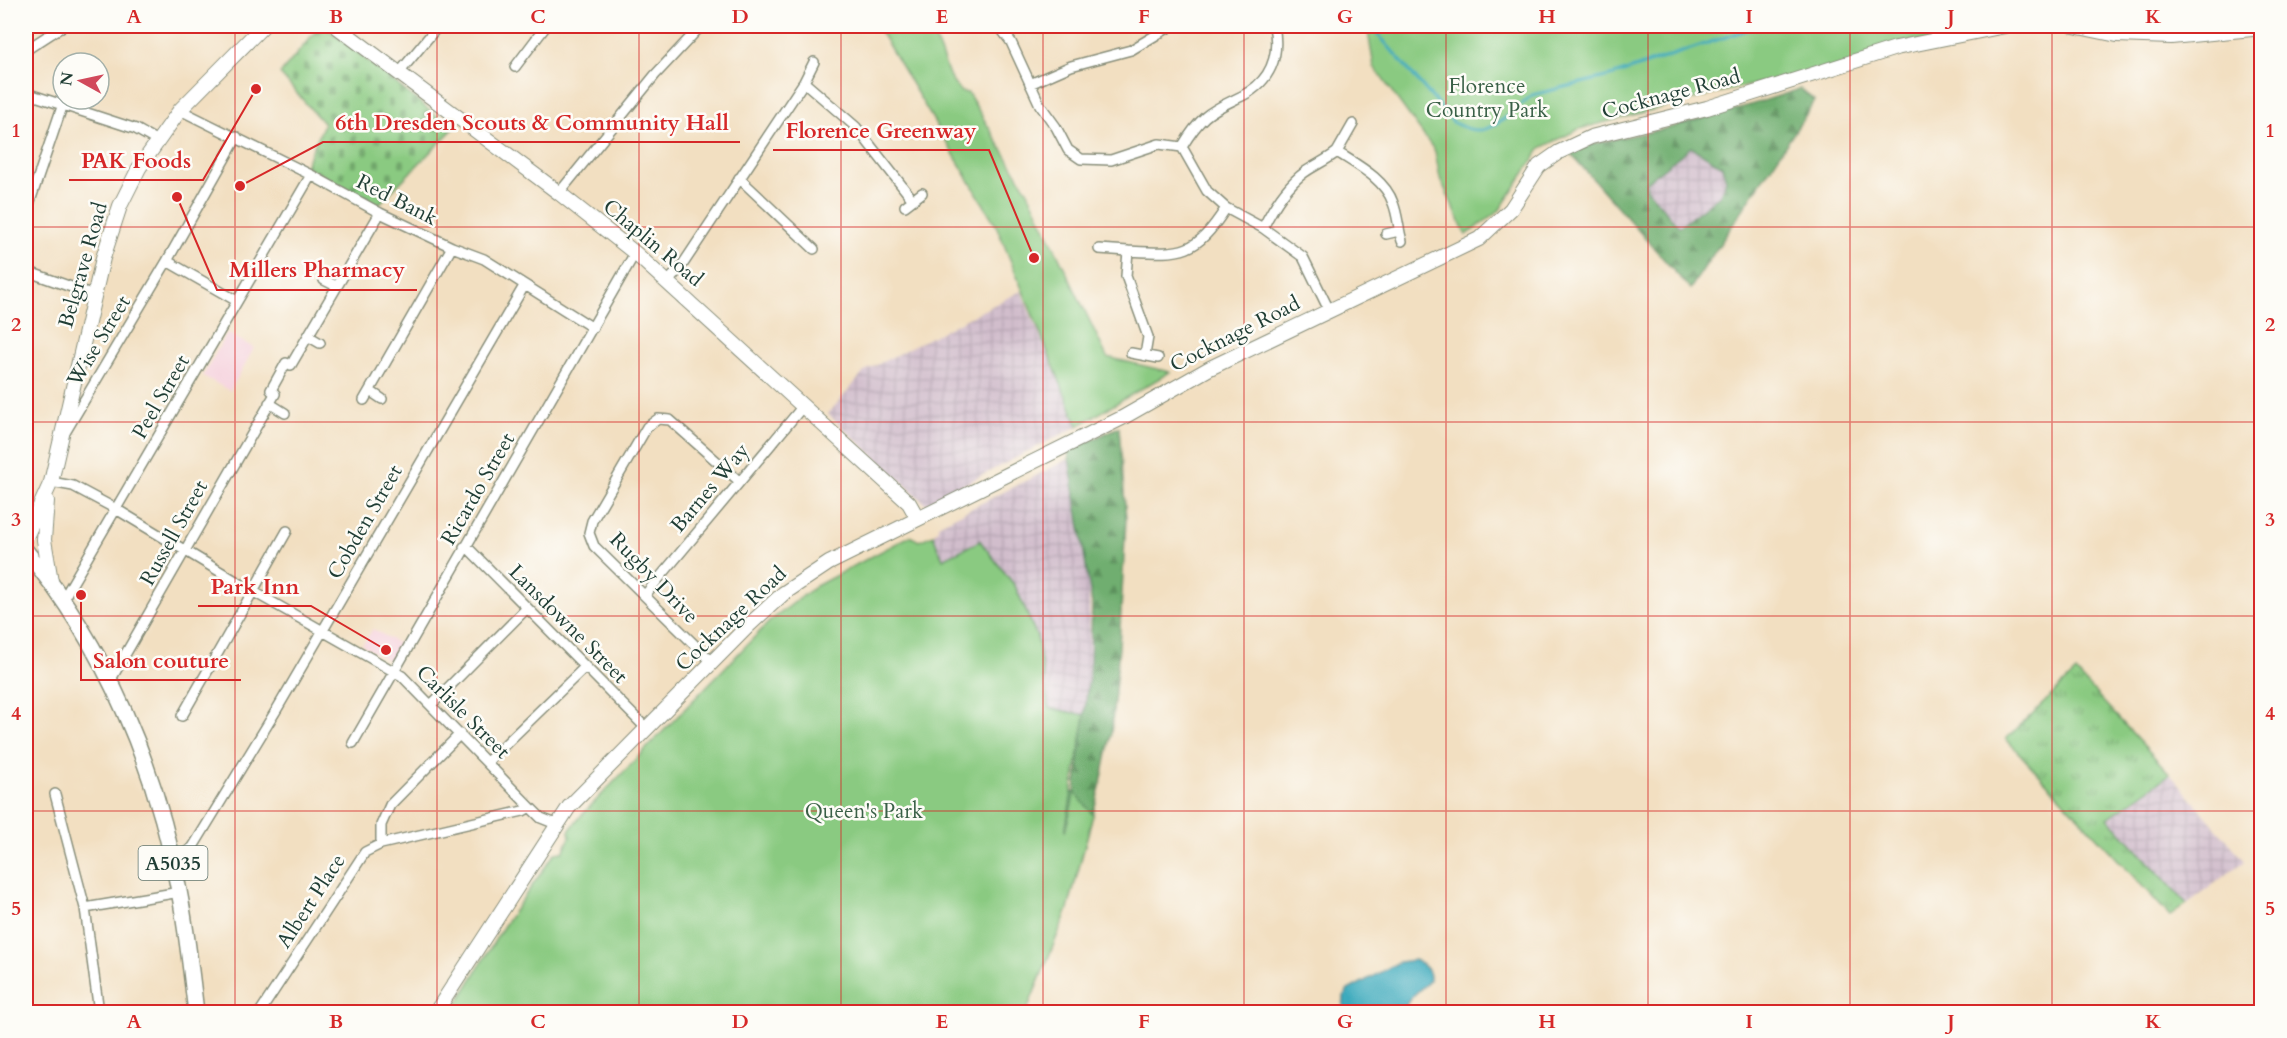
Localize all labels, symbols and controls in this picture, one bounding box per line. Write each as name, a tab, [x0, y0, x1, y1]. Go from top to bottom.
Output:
text: A	[126, 3, 142, 30]
text: B	[329, 3, 343, 30]
text: C	[530, 3, 546, 30]
text: D	[731, 3, 749, 30]
text: E	[936, 3, 948, 30]
text: F	[1138, 3, 1150, 30]
text: G	[1337, 3, 1353, 30]
text: H	[1538, 3, 1556, 30]
text: I	[1745, 3, 1753, 30]
text: J	[1944, 3, 1955, 30]
text: K	[2145, 3, 2162, 30]
north arrow	[51, 51, 111, 111]
street label: Cocknage Road	[1599, 62, 1743, 126]
text: N	[55, 71, 79, 87]
park label: Florence Country Park	[1426, 72, 1549, 125]
callout: 6th Dresden Scouts & Community Hall	[323, 102, 740, 142]
text: 6th Dresden Scouts & Community Hall	[335, 108, 729, 138]
callout: Florence Greenway	[773, 110, 989, 150]
text: Florence Greenway	[785, 116, 977, 146]
text: 1	[11, 117, 21, 144]
text: 1	[2265, 117, 2275, 144]
callout: PAK Foods	[69, 140, 203, 180]
text: PAK Foods	[81, 146, 191, 176]
street label: Red Bank	[351, 167, 443, 233]
street label: Chaplin Road	[597, 192, 709, 294]
street label: Belgrave Road	[51, 199, 115, 331]
callout: Millers Pharmacy	[217, 250, 417, 290]
text: Millers Pharmacy	[229, 255, 405, 285]
street label: Cocknage Road	[1165, 289, 1305, 379]
street label: Wise Street	[60, 290, 138, 393]
text: 2	[11, 311, 21, 338]
text: 2	[2265, 311, 2275, 338]
street label: Peel Street	[125, 349, 197, 445]
street label: Ricardo Street	[434, 427, 522, 551]
street label: Barnes Way	[664, 437, 756, 539]
street label: Cobden Street	[321, 459, 410, 584]
street label: Russell Street	[133, 475, 215, 591]
text: 3	[11, 506, 21, 533]
text: 3	[2265, 506, 2275, 533]
street label: Rugby Drive	[603, 526, 705, 630]
street label: Lansdowne Street	[502, 558, 634, 690]
street label: Cocknage Road	[669, 560, 793, 678]
callout: Park Inn	[198, 566, 311, 606]
text: Park Inn	[210, 572, 300, 602]
callout: Salon couture	[81, 640, 241, 680]
text: Salon couture	[93, 646, 229, 676]
street label: Carlisle Street	[410, 659, 517, 766]
text: 4	[11, 700, 21, 727]
text: 4	[2265, 700, 2275, 727]
park label: Queen's Park	[805, 797, 924, 826]
road number: A5035	[138, 846, 207, 880]
street label: Albert Place	[270, 848, 352, 954]
text: 5	[11, 895, 21, 922]
text: 5	[2265, 895, 2275, 922]
text: A	[126, 1008, 142, 1035]
text: B	[329, 1008, 343, 1035]
text: C	[530, 1008, 546, 1035]
text: D	[731, 1008, 749, 1035]
text: E	[936, 1008, 948, 1035]
text: F	[1138, 1008, 1150, 1035]
text: G	[1337, 1008, 1353, 1035]
text: H	[1538, 1008, 1556, 1035]
text: I	[1745, 1008, 1753, 1035]
text: J	[1944, 1008, 1955, 1035]
text: K	[2145, 1008, 2162, 1035]

